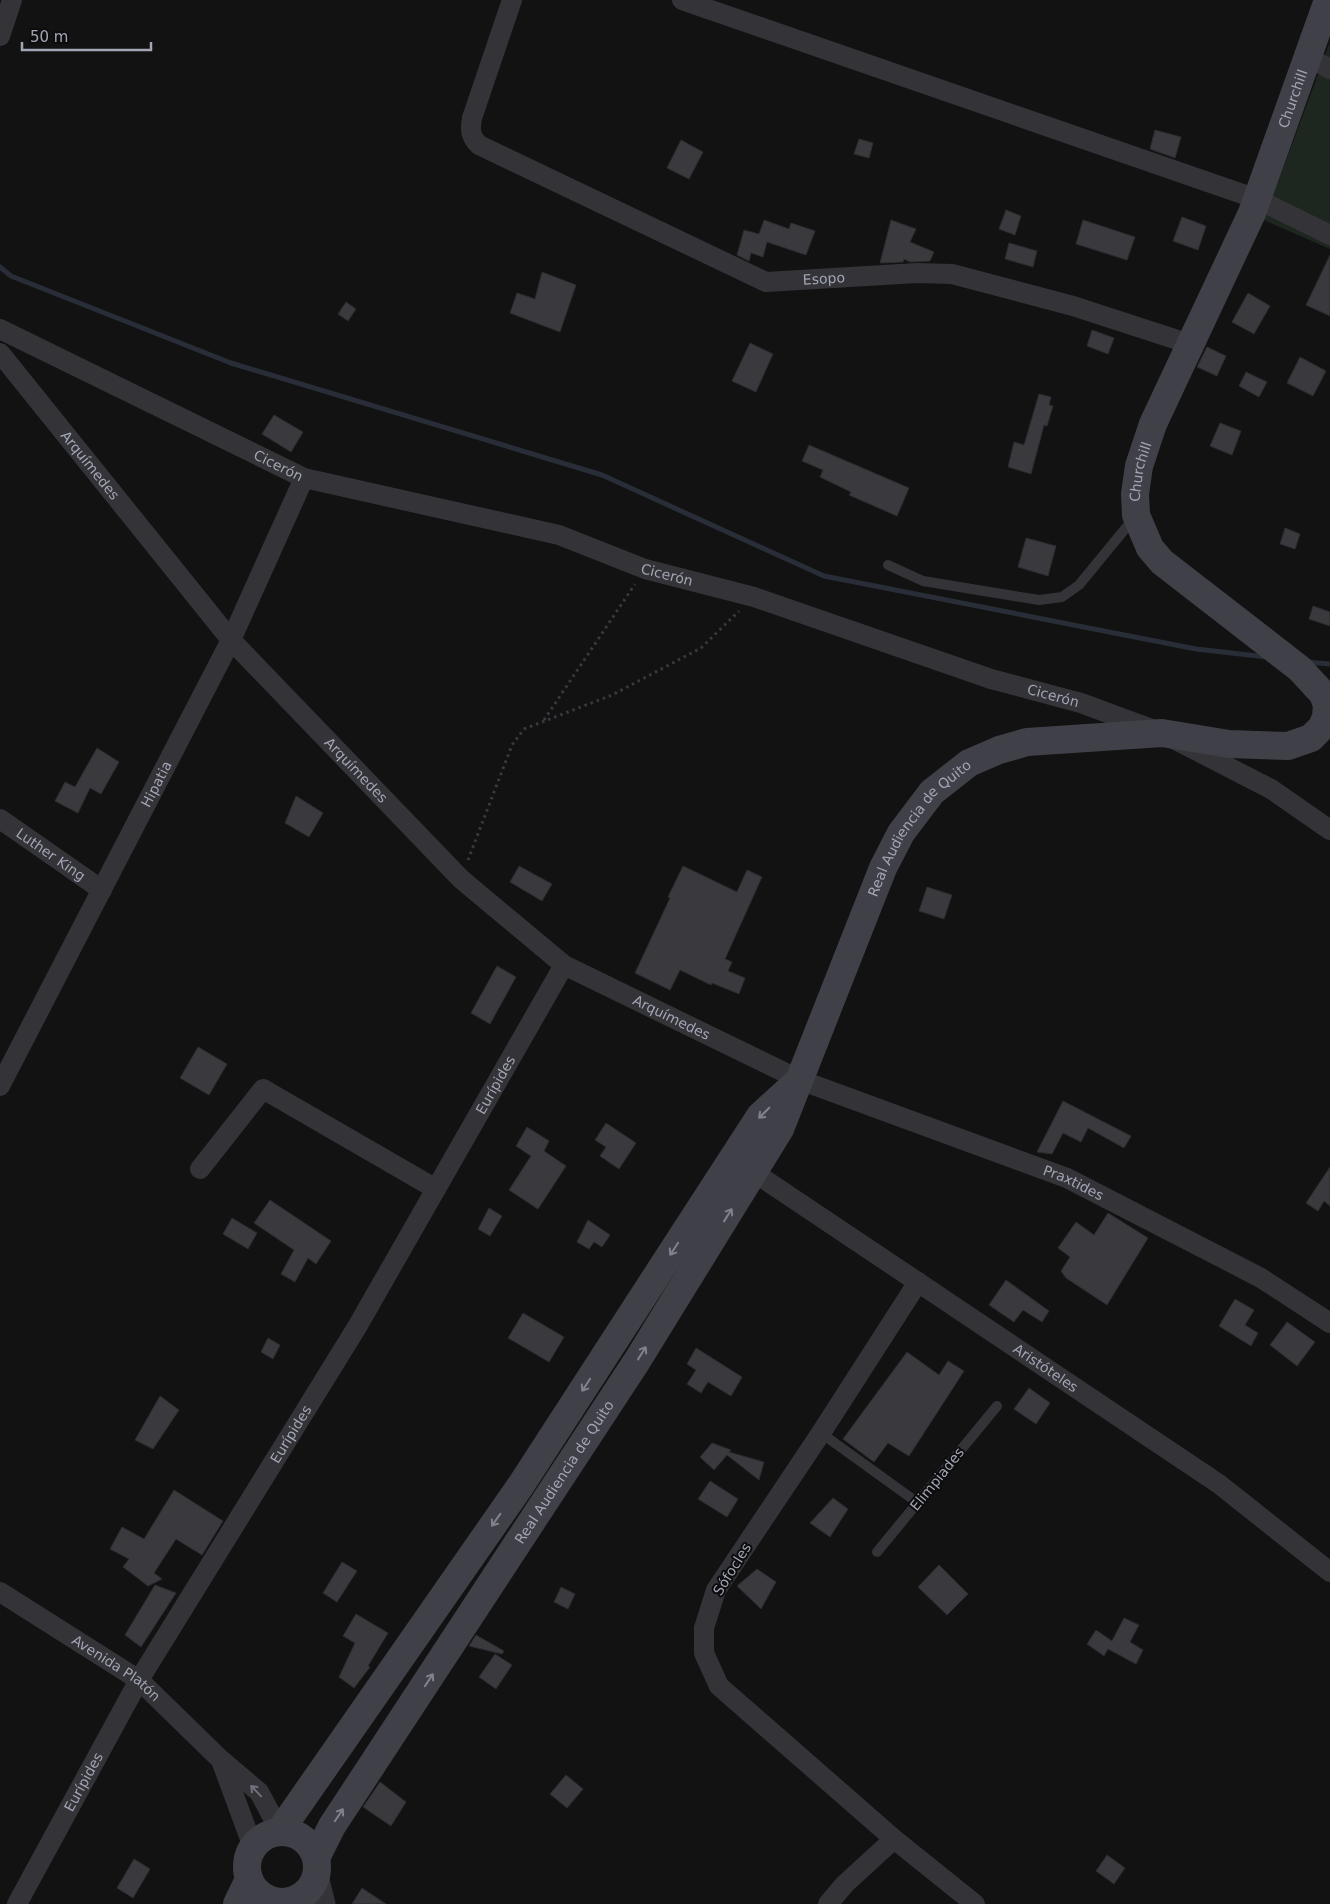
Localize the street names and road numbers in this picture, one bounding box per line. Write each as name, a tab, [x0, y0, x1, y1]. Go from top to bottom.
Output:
street label: Churchill	[1275, 67, 1311, 130]
street label: Esopo	[802, 269, 845, 288]
street label: Arquímedes	[58, 428, 123, 503]
street label: Churchill	[1127, 440, 1155, 502]
street label: Cicerón	[251, 447, 306, 484]
street label: Cicerón	[639, 560, 695, 589]
street label: Cicerón	[1026, 681, 1081, 710]
street label: Arquímedes	[321, 734, 391, 806]
street label: Real Audiencia de Quito	[865, 757, 974, 899]
street label: Hipatia	[138, 758, 175, 810]
street label: Luther King	[13, 825, 88, 884]
street label: Arquímedes	[630, 992, 713, 1043]
street label: Eurípides	[472, 1053, 519, 1117]
street label: Praxtides	[1041, 1162, 1106, 1204]
street label: Aristóteles	[1010, 1340, 1081, 1395]
street label: Real Audiencia de Quito	[511, 1398, 617, 1547]
street label: Eurípides	[267, 1402, 315, 1466]
street label: Elimpiades	[907, 1444, 967, 1514]
street label: Sófocles	[710, 1540, 754, 1598]
street label: Avenida Platón	[69, 1632, 164, 1704]
street label: Eurípides	[61, 1750, 106, 1814]

